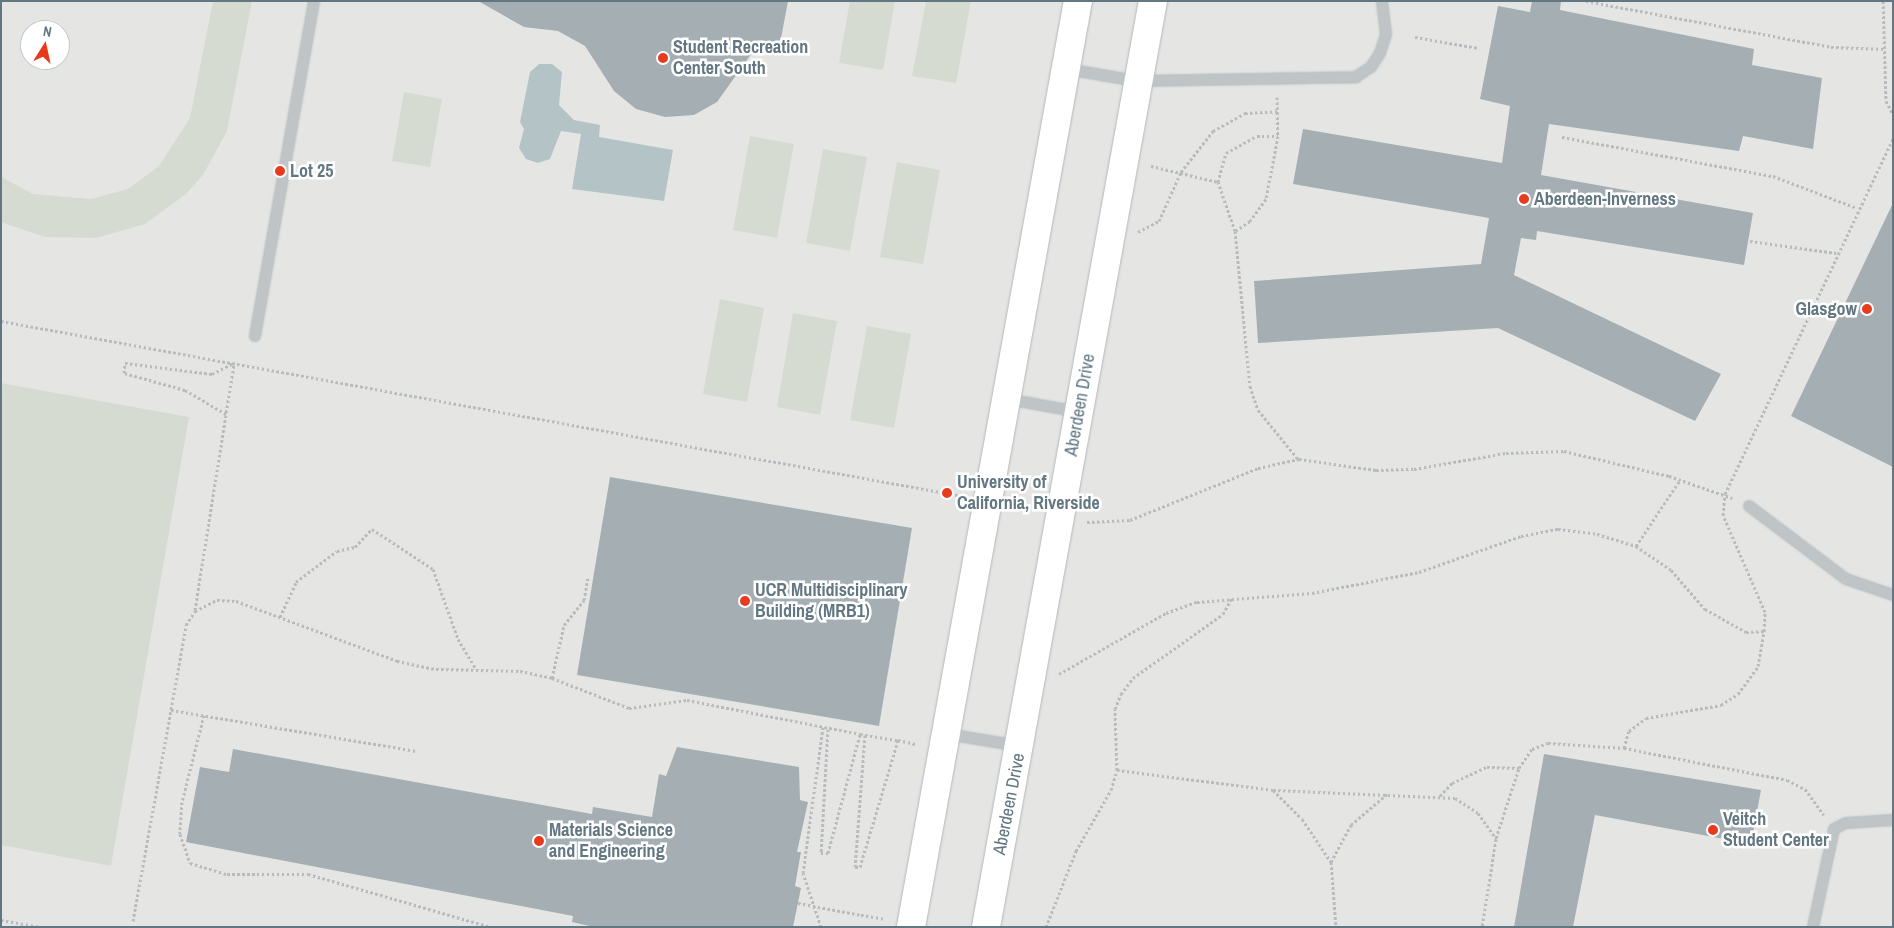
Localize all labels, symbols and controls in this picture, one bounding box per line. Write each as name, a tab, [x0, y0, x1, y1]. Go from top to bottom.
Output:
north arrow	[20, 20, 70, 70]
text: N	[42, 22, 53, 41]
place label: Student Recreation Center South	[673, 37, 808, 80]
marker: Student Recreation Center South	[657, 52, 669, 64]
place label: Lot 25	[290, 160, 333, 182]
marker: Lot 25	[274, 165, 286, 177]
place label: Aberdeen-Inverness	[1534, 188, 1676, 210]
marker: Aberdeen-Inverness	[1518, 193, 1530, 205]
place label: Glasgow	[1795, 298, 1857, 320]
marker: Glasgow	[1861, 303, 1873, 315]
street label: Aberdeen Drive	[1060, 352, 1100, 458]
place label: University of California, Riverside	[957, 472, 1100, 514]
marker: University of California, Riverside	[941, 487, 953, 499]
place label: UCR Multidisciplinary Building (MRB1)	[755, 580, 908, 622]
marker: UCR Multidisciplinary Building (MRB1)	[739, 595, 751, 607]
street label: Aberdeen Drive	[989, 751, 1029, 857]
place label: Veitch Student Center	[1723, 809, 1829, 852]
place label: Materials Science and Engineering	[549, 820, 673, 862]
marker: Veitch Student Center	[1707, 824, 1719, 836]
marker: Materials Science and Engineering	[533, 835, 545, 847]

